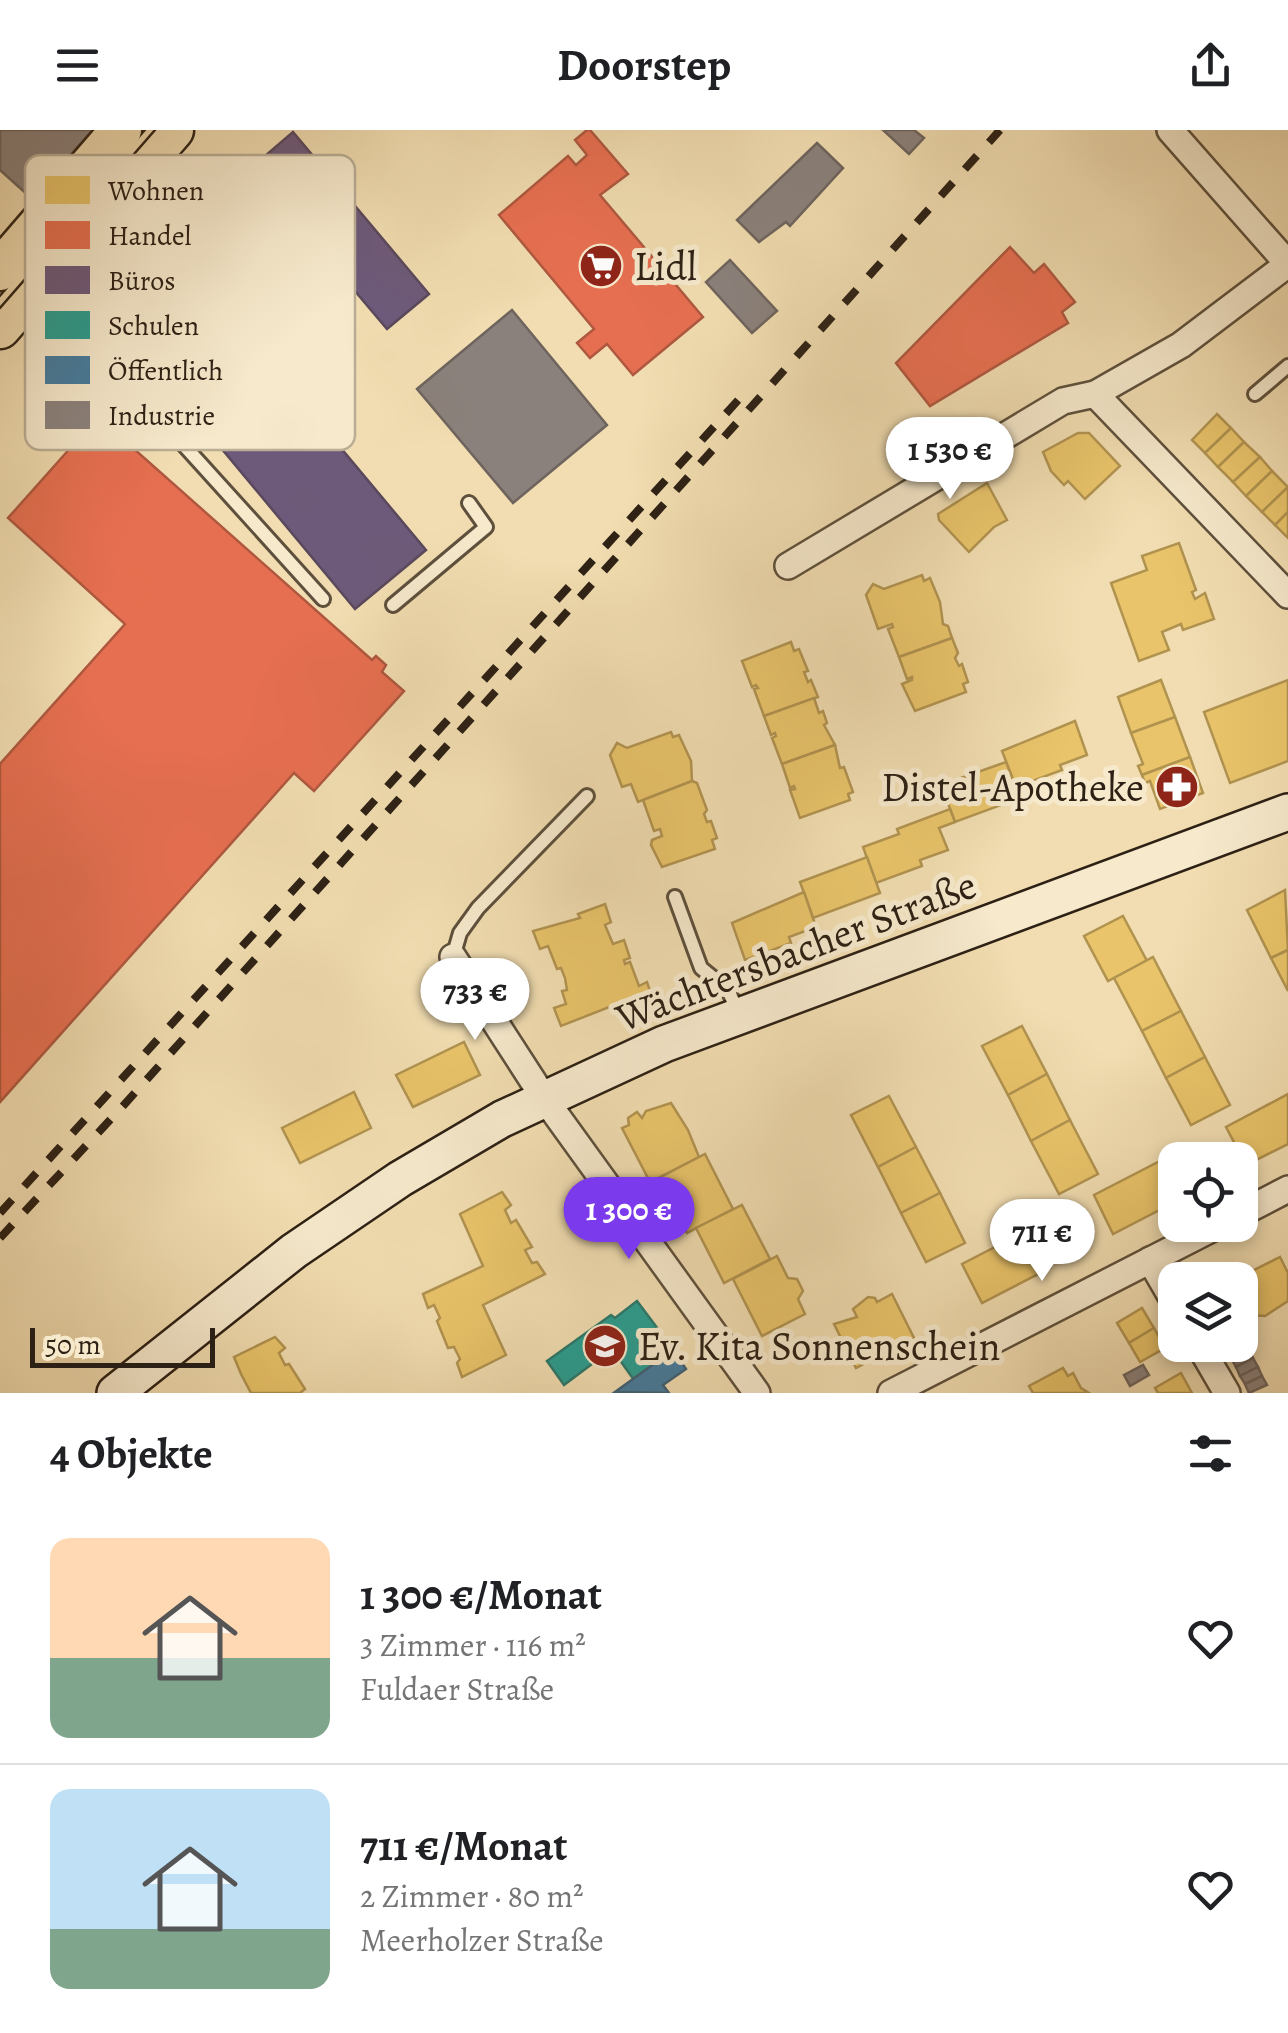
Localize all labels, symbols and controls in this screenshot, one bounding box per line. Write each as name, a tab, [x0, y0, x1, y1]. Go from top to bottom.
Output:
text: Doorstep	[557, 34, 731, 96]
icon: menu	[50, 38, 105, 93]
icon: share	[1183, 38, 1238, 93]
legend	[25, 155, 355, 450]
text: Wohnen	[107, 172, 204, 210]
text: Handel	[108, 217, 192, 255]
place label: Lidl	[634, 239, 697, 294]
supermarket icon: Lidl	[578, 243, 624, 289]
text: Büros	[108, 262, 176, 300]
text: Schulen	[108, 307, 199, 345]
text: Öffentlich	[108, 352, 223, 390]
text: Industrie	[108, 397, 215, 435]
pin: 1 530 €	[858, 417, 1042, 502]
text: 1 530 €	[908, 427, 992, 471]
place label: Distel-Apotheke	[881, 760, 1144, 815]
pharmacy icon: Distel-Apotheke	[1154, 764, 1200, 810]
street label: Wächtersbacher Straße	[607, 857, 984, 1045]
pin: 733 €	[405, 958, 545, 1043]
text: 733 €	[442, 968, 508, 1012]
map controls	[1158, 1142, 1258, 1362]
button: locate	[1158, 1142, 1258, 1242]
pin: 1 300 €	[537, 1177, 721, 1262]
text: 1 300 €	[586, 1187, 672, 1231]
pin: 711 €	[972, 1199, 1112, 1284]
text: 711 €	[1012, 1209, 1072, 1253]
button: layers	[1158, 1262, 1258, 1362]
place label: Ev. Kita Sonnenschein	[638, 1319, 1000, 1374]
scale bar	[30, 1323, 215, 1368]
school or university icon: Ev. Kita Sonnenschein	[582, 1323, 628, 1369]
text: 50 m	[45, 1326, 101, 1364]
text: 4 Objekte	[50, 1425, 213, 1482]
icon: filters	[1183, 1426, 1238, 1481]
text: 1 300 €/Monat	[360, 1566, 602, 1623]
icon: home	[130, 1578, 250, 1698]
icon: heart	[1183, 1611, 1238, 1666]
text: 3 Zimmer · 116 m²	[360, 1623, 586, 1667]
text: Fuldaer Straße	[360, 1667, 554, 1711]
text: 711 €/Monat	[360, 1817, 567, 1874]
icon: home	[130, 1829, 250, 1949]
icon: heart	[1183, 1862, 1238, 1917]
text: 2 Zimmer · 80 m²	[360, 1874, 584, 1918]
text: Meerholzer Straße	[360, 1918, 604, 1962]

